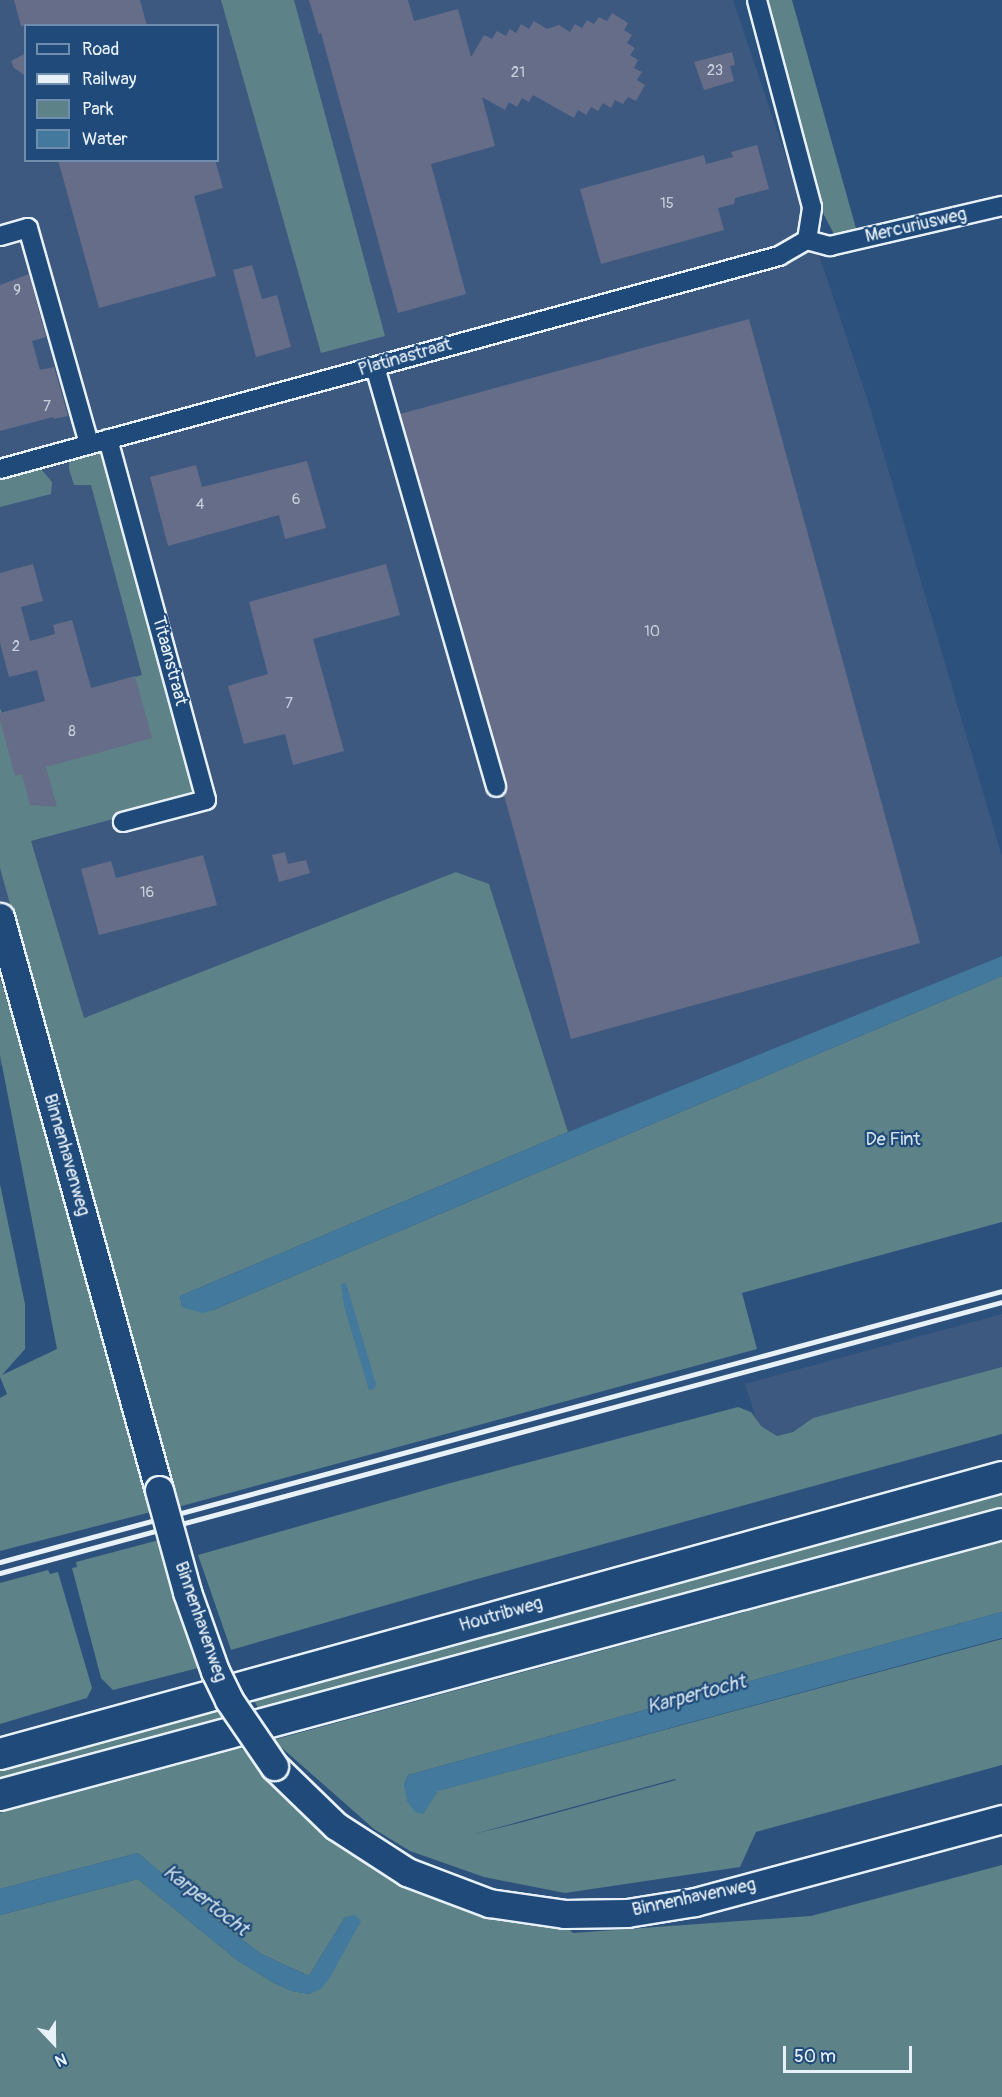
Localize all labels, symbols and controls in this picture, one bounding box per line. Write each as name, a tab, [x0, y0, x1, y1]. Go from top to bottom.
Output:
legend	[24, 24, 219, 162]
text: Road	[82, 38, 119, 61]
house number: 23	[707, 62, 723, 80]
house number: 21	[511, 64, 525, 82]
text: Railway	[82, 68, 137, 91]
text: Park	[82, 98, 114, 121]
text: Water	[82, 128, 128, 151]
house number: 15	[660, 195, 674, 213]
street label: Mercuriusweg	[863, 204, 969, 248]
house number: 9	[13, 282, 21, 300]
street label: Platinastraat	[356, 334, 454, 382]
house number: 7	[43, 398, 51, 416]
house number: 6	[292, 491, 300, 509]
house number: 4	[196, 496, 204, 514]
street label: Titaanstraat	[147, 614, 191, 708]
house number: 10	[644, 623, 660, 641]
house number: 2	[12, 638, 20, 656]
house number: 7	[285, 695, 293, 713]
house number: 8	[68, 723, 76, 741]
house number: 16	[140, 884, 154, 902]
street label: Binnenhavenweg	[38, 1091, 94, 1219]
park label: De Fint	[865, 1129, 921, 1151]
street label: Binnenhavenweg	[169, 1559, 231, 1685]
street label: Houtribweg	[457, 1593, 545, 1637]
water label: Karpertocht	[644, 1669, 748, 1719]
water label: Karpertocht	[159, 1859, 253, 1941]
street label: Binnenhavenweg	[630, 1874, 758, 1922]
north arrow	[24, 2013, 84, 2073]
scale bar	[786, 2034, 915, 2072]
text: 50 m	[794, 2045, 836, 2068]
text: N	[52, 2048, 70, 2071]

